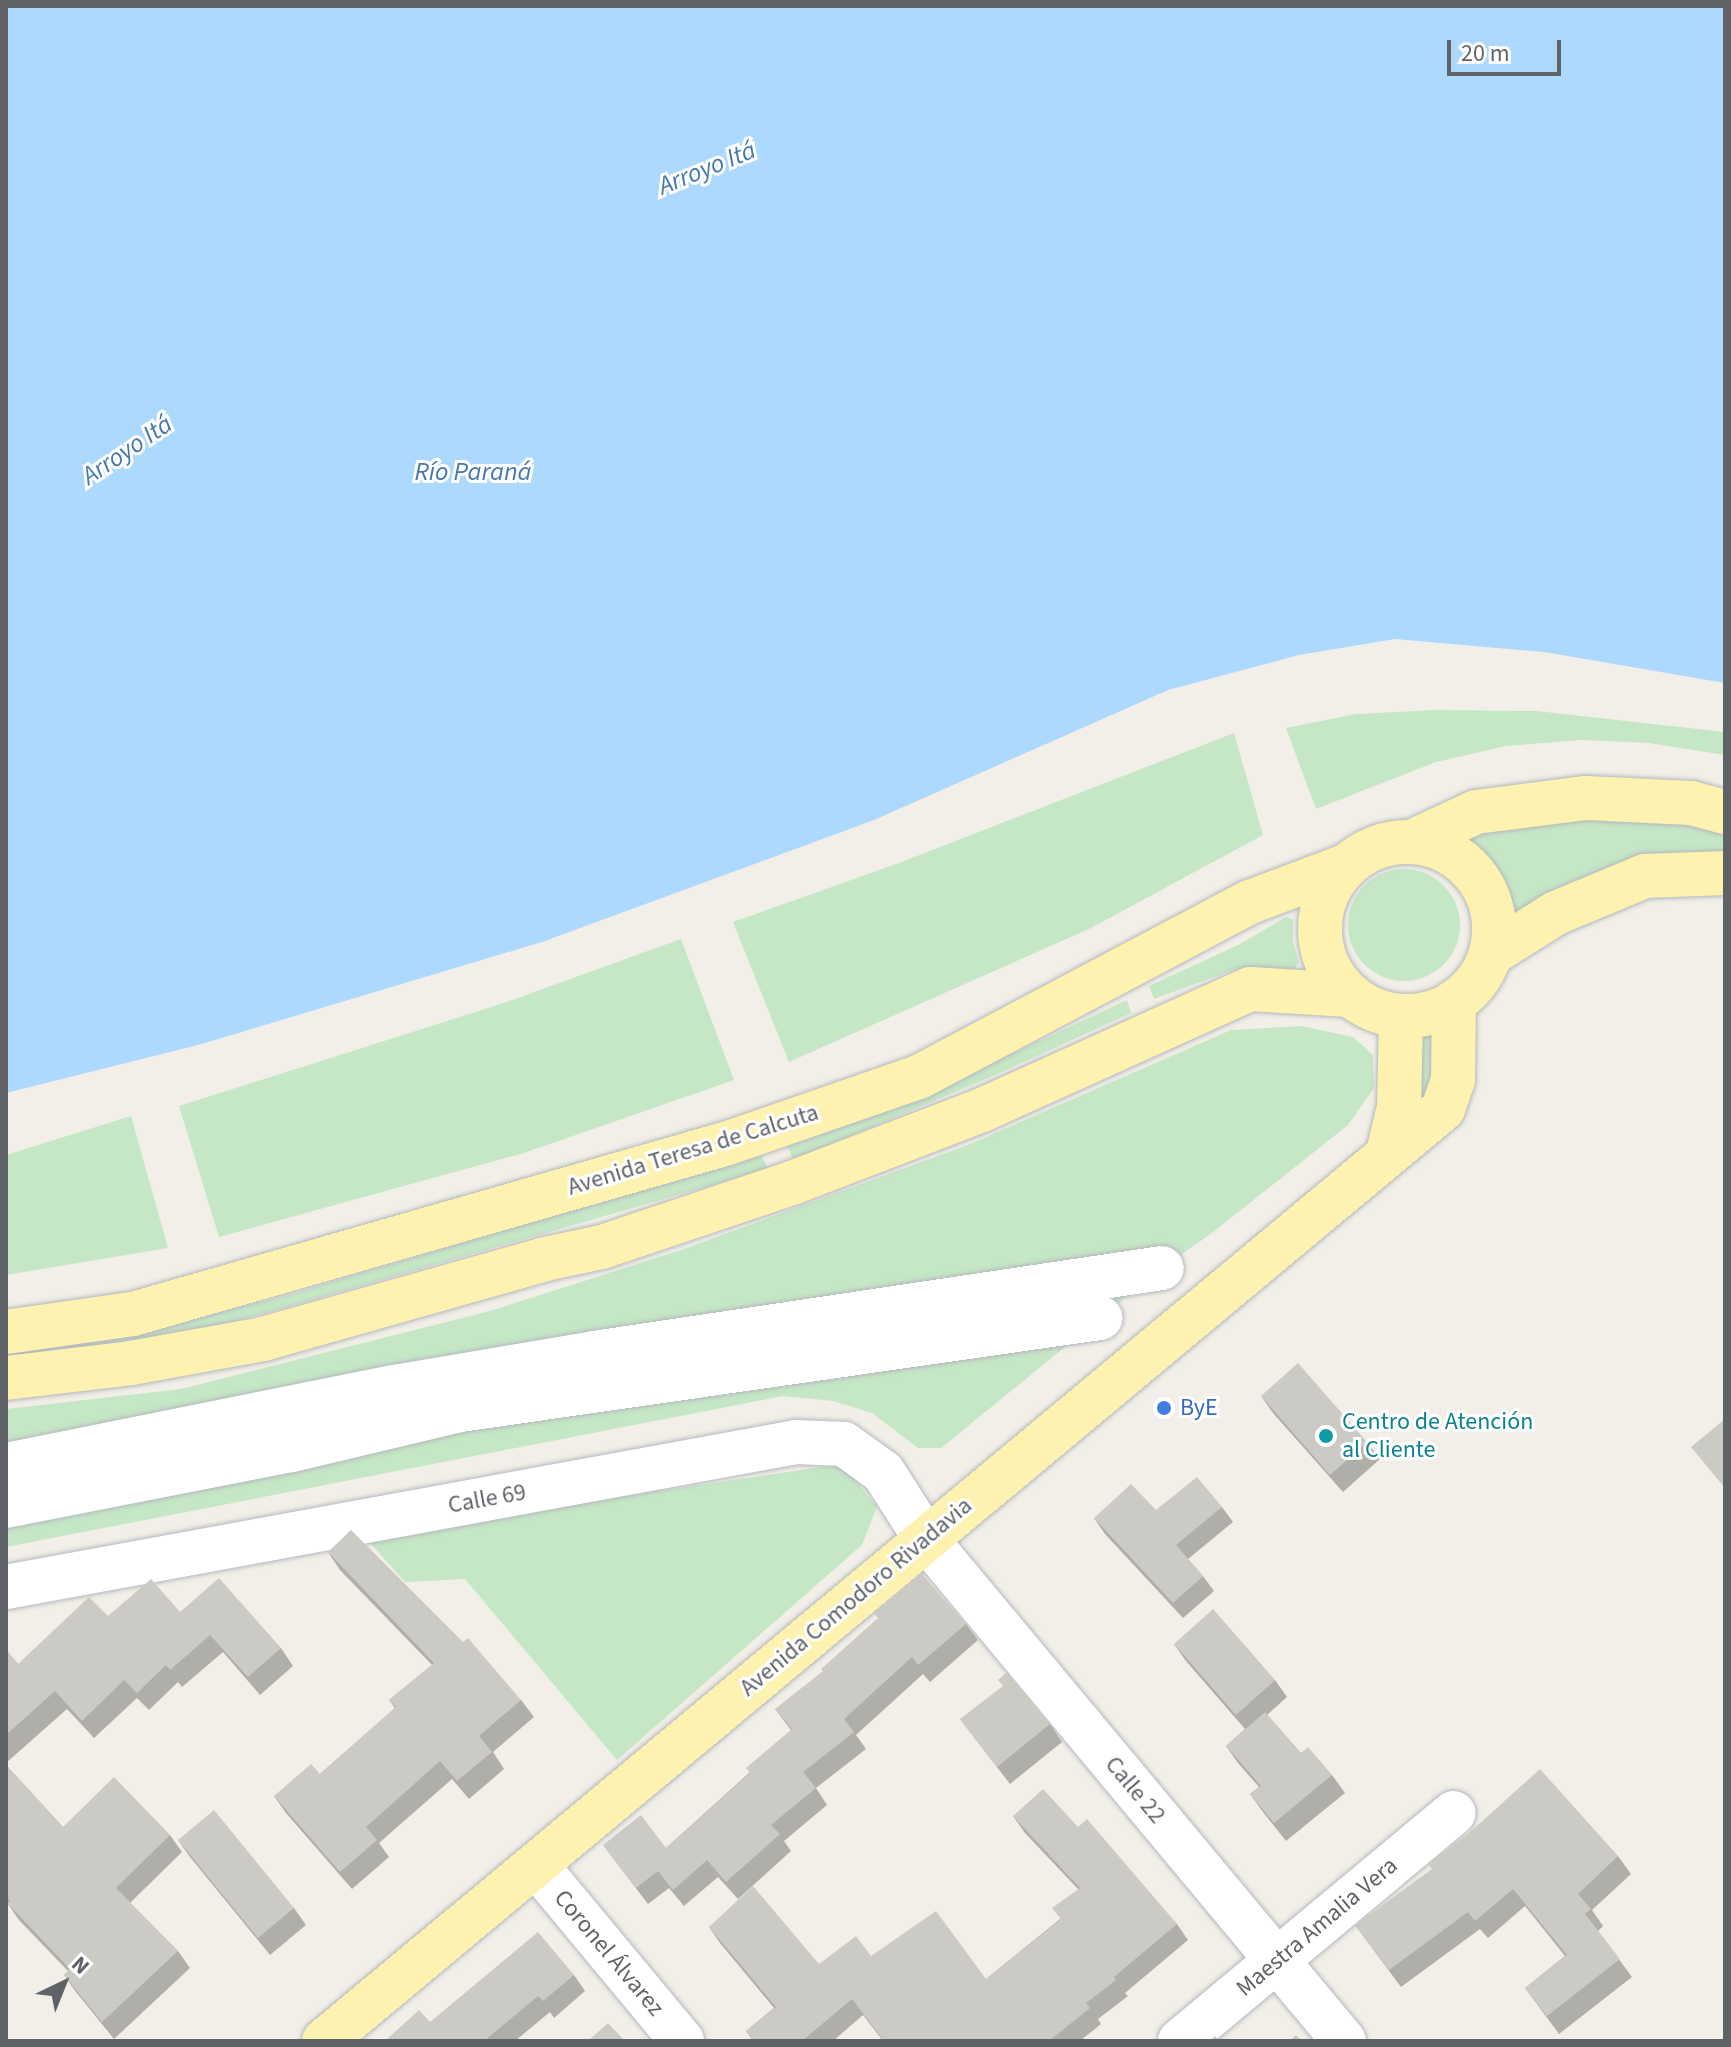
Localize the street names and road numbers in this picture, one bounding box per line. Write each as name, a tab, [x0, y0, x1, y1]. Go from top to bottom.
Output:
street label: Avenida Teresa de Calcuta	[564, 1098, 822, 1202]
street label: Calle 69	[446, 1478, 528, 1520]
street label: Avenida Comodoro Rivadavia	[734, 1491, 978, 1703]
street label: Calle 22	[1099, 1751, 1171, 1829]
street label: Maestra Amalia Vera	[1231, 1851, 1403, 2003]
street label: Coronel Álvarez	[548, 1884, 670, 2022]

